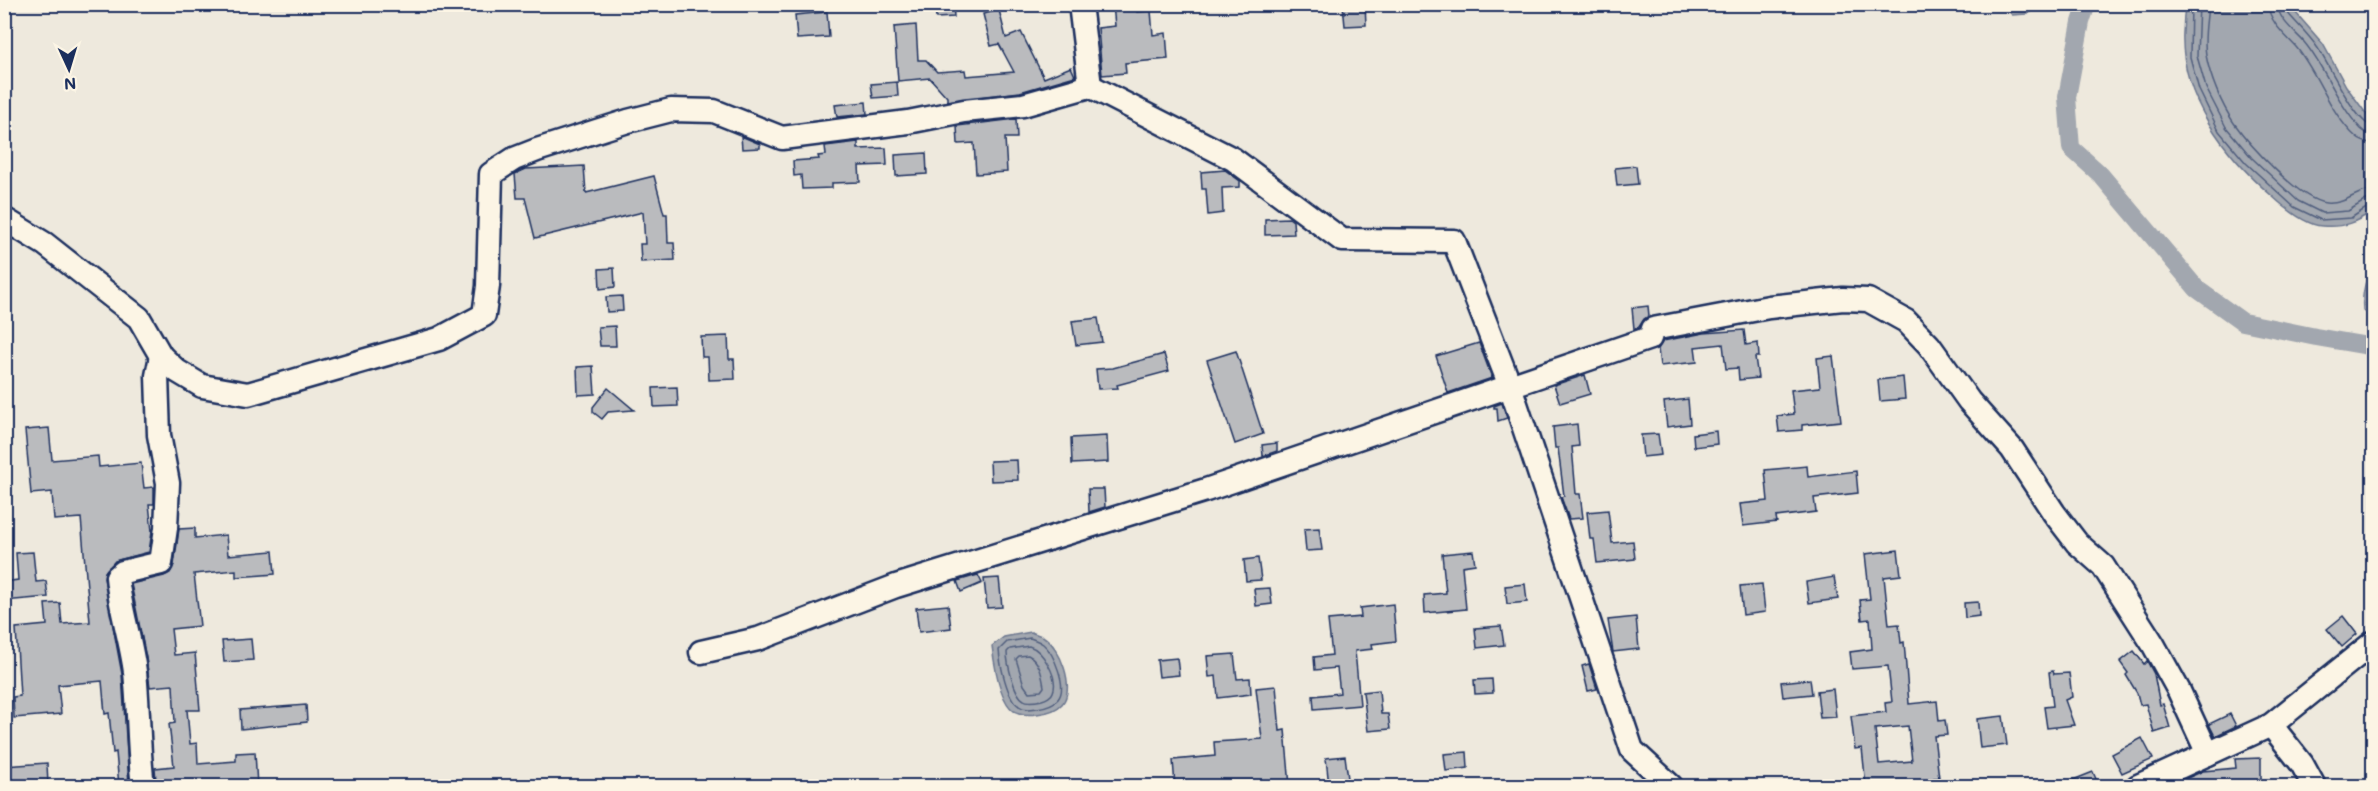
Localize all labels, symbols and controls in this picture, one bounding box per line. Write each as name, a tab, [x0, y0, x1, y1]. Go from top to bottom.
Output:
north arrow	[39, 39, 99, 99]
text: N	[63, 74, 77, 95]

